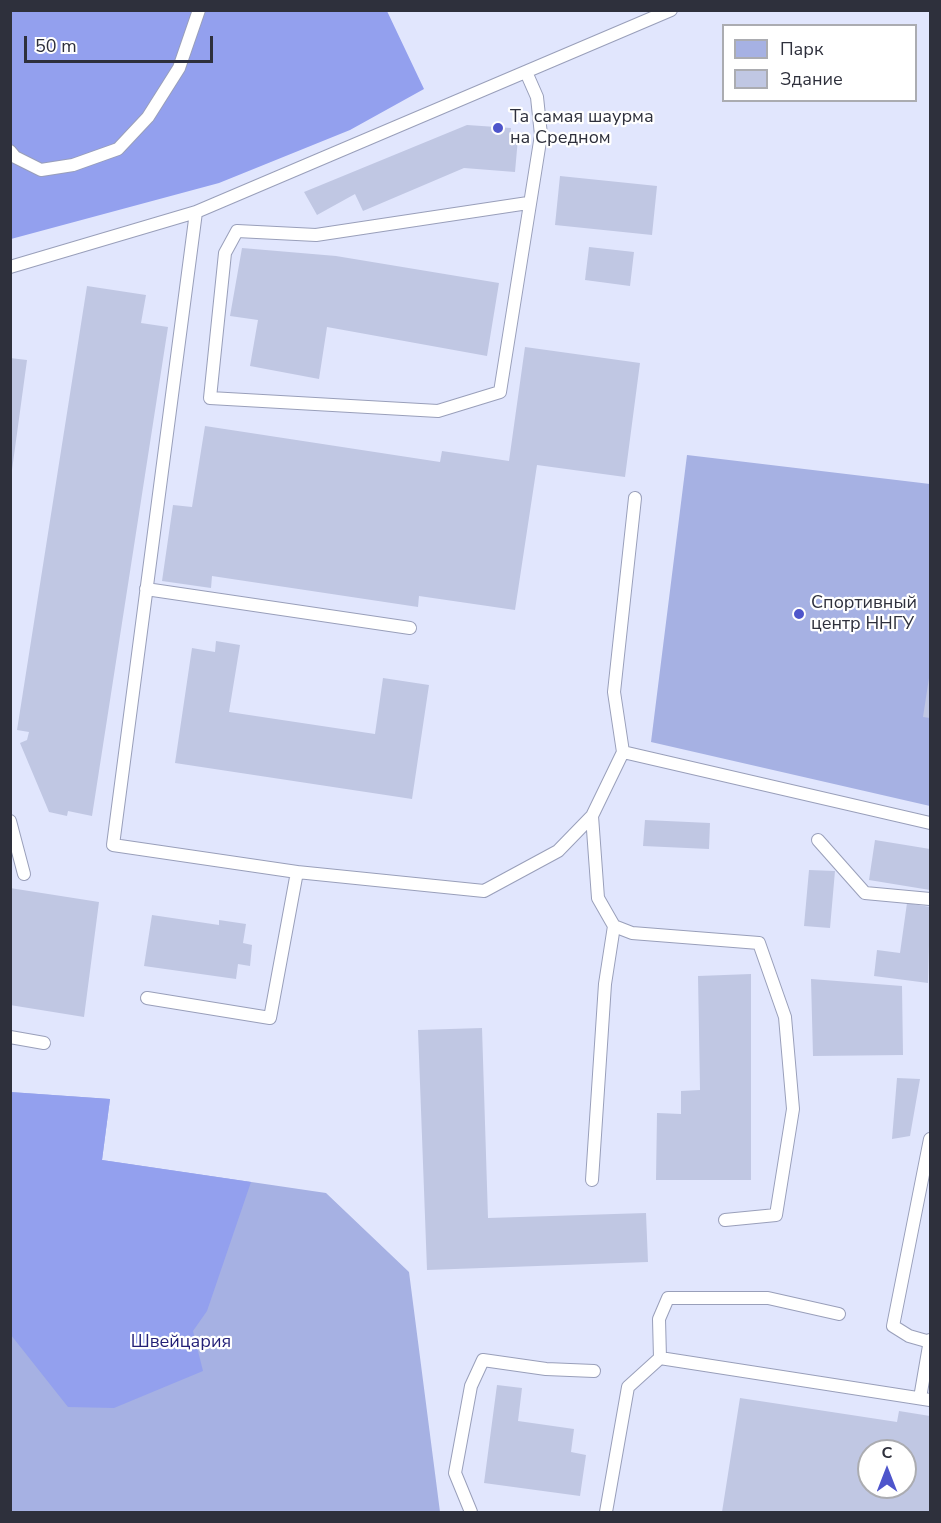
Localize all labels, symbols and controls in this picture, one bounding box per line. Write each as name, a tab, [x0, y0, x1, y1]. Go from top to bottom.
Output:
scale bar	[27, 24, 216, 62]
legend	[722, 24, 917, 102]
text: 50 m	[35, 34, 77, 58]
text: Парк	[780, 37, 823, 61]
text: Здание	[780, 67, 843, 91]
place label: Та самая шаурма на Средном	[510, 107, 654, 150]
marker: Та самая шаурма на Средном	[491, 121, 505, 135]
place label: Спортивный центр ННГУ	[811, 593, 917, 636]
marker: Спортивный центр ННГУ	[792, 607, 806, 621]
park label: Швейцария	[131, 1332, 231, 1354]
north arrow	[857, 1439, 917, 1499]
text: С	[882, 1442, 892, 1464]

